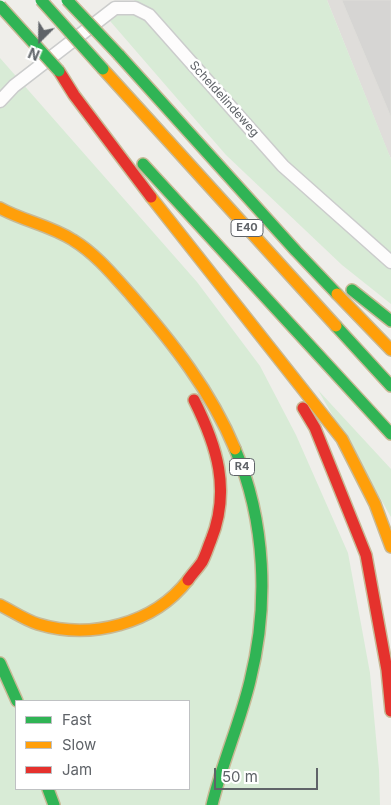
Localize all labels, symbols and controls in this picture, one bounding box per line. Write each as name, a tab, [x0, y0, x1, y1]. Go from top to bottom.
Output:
north arrow	[15, 15, 65, 65]
text: N	[26, 44, 42, 64]
street label: Scheldelindeweg	[186, 58, 262, 140]
road number: E40	[231, 220, 263, 237]
road number: R4	[230, 458, 254, 476]
legend	[15, 700, 190, 790]
text: Fast	[62, 710, 92, 729]
text: Slow	[62, 735, 96, 754]
scale bar	[216, 758, 320, 790]
text: Jam	[62, 760, 92, 779]
text: 50 m	[222, 767, 258, 786]

